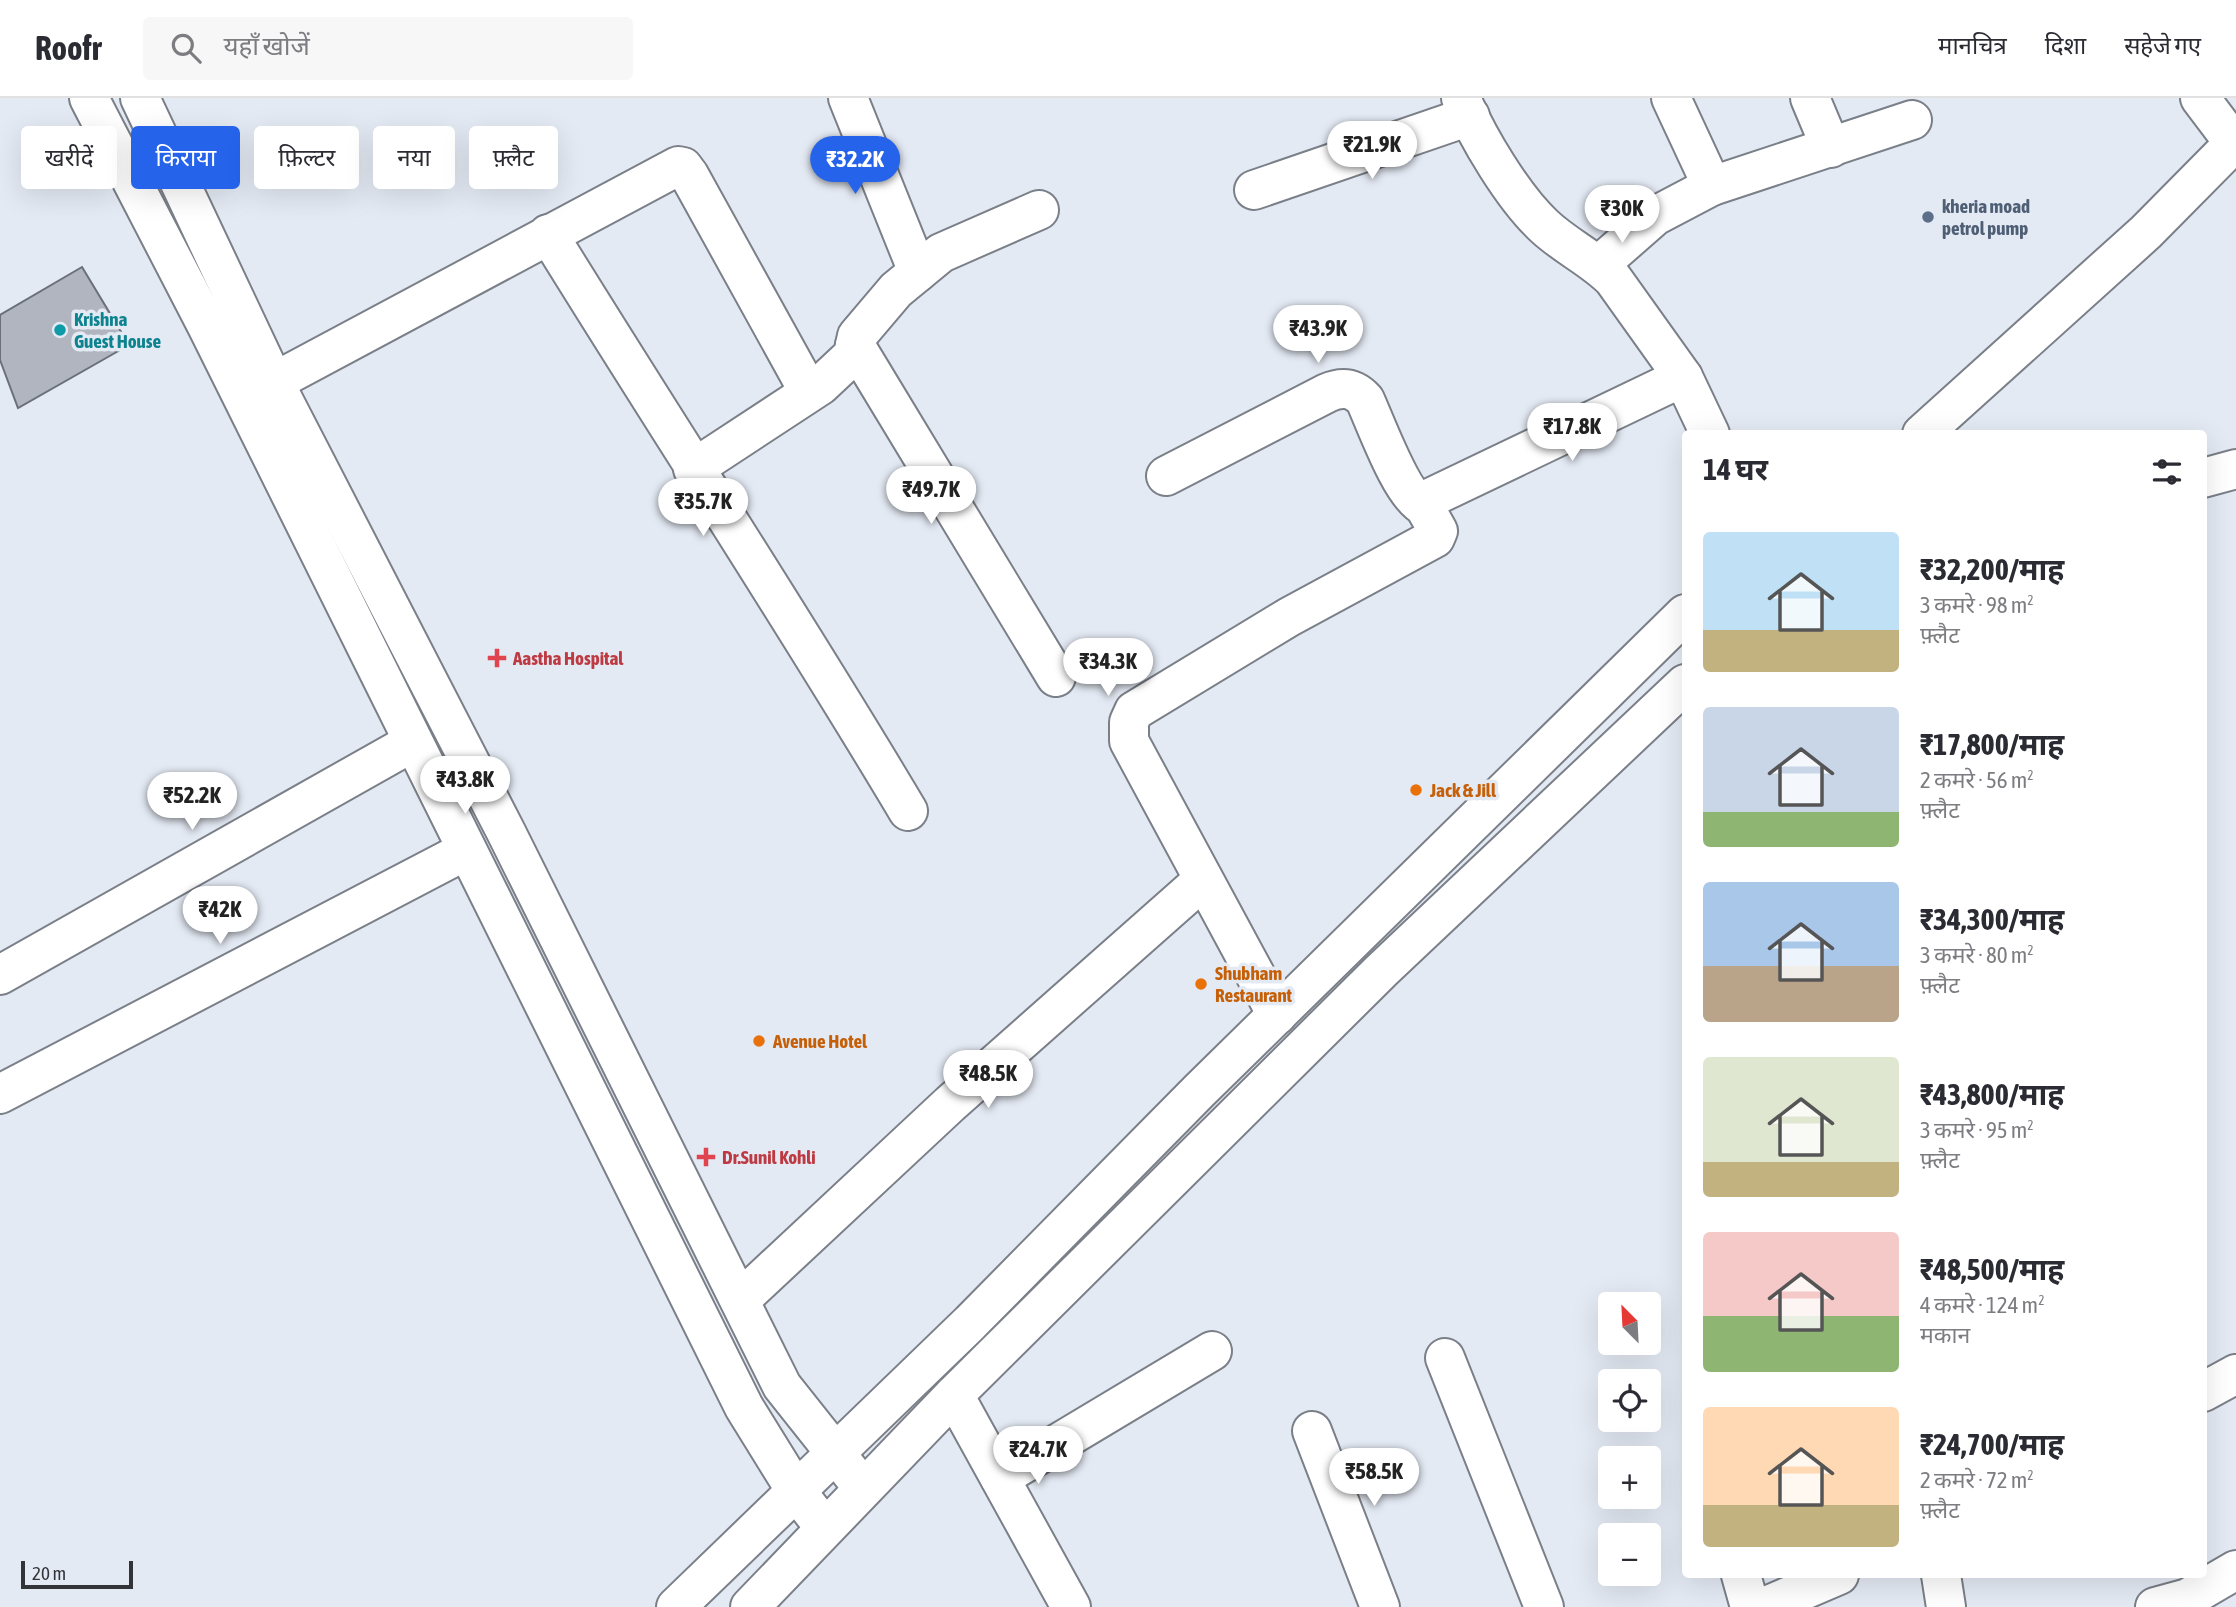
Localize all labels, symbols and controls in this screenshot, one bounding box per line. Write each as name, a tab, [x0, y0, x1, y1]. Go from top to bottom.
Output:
search box	[143, 17, 633, 80]
text: Roofr	[35, 29, 101, 67]
icon: search	[167, 29, 205, 67]
text: यहाँ खोजें	[223, 31, 310, 61]
text: मानचित्र	[1938, 32, 2007, 59]
text: दिशा	[2045, 32, 2086, 59]
text: सहेजे गए	[2124, 32, 2201, 59]
pin: ₹21.9K	[1315, 122, 1429, 181]
chip: खरीदें	[21, 126, 117, 189]
chip: किराया	[131, 126, 240, 189]
chip: फ़िल्टर	[254, 126, 359, 189]
chip: नया	[373, 126, 455, 189]
chip: फ़्लैट	[469, 126, 558, 189]
text: ₹21.9K	[1343, 131, 1401, 157]
pin: ₹32.2K	[798, 136, 912, 196]
text: ₹32.2K	[826, 146, 884, 172]
pin: ₹30K	[1581, 186, 1663, 245]
text: ₹30K	[1601, 195, 1643, 221]
place label: kheria moad petrol pump	[1942, 195, 2030, 239]
marker: kheria moad petrol pump	[1920, 209, 1936, 225]
pin: ₹43.9K	[1261, 306, 1375, 365]
place label: Krishna Guest House	[74, 308, 162, 352]
text: ₹43.9K	[1289, 315, 1347, 341]
marker: Krishna Guest House	[52, 322, 68, 338]
pin: ₹17.8K	[1515, 404, 1629, 463]
text: ₹17.8K	[1543, 413, 1601, 439]
text: 14 घर	[1703, 452, 1768, 486]
icon: filters	[2148, 453, 2186, 491]
pin: ₹49.7K	[874, 466, 988, 526]
text: ₹49.7K	[902, 476, 960, 502]
pin: ₹35.7K	[646, 478, 760, 538]
text: ₹35.7K	[674, 488, 732, 514]
text: ₹32,200/माह	[1920, 552, 2064, 586]
icon: home	[1759, 560, 1843, 644]
text: 3 कमरे · 98 m²	[1920, 592, 2034, 618]
text: फ़्लैट	[1920, 622, 1960, 648]
pin: ₹34.3K	[1051, 638, 1165, 698]
place label: Aastha Hospital	[512, 647, 624, 669]
marker: Aastha Hospital	[487, 648, 507, 668]
text: ₹34.3K	[1079, 648, 1137, 674]
text: ₹17,800/माह	[1920, 727, 2064, 761]
icon: home	[1759, 735, 1843, 819]
pin: ₹43.8K	[408, 756, 522, 816]
text: ₹43.8K	[436, 766, 494, 792]
text: 2 कमरे · 56 m²	[1920, 767, 2034, 793]
pin: ₹52.2K	[135, 772, 249, 832]
place label: Jack & Jill	[1429, 779, 1497, 801]
text: ₹52.2K	[163, 782, 221, 808]
marker: Jack & Jill	[1408, 782, 1424, 798]
text: फ़्लैट	[1920, 797, 1960, 823]
pin: ₹42K	[179, 886, 261, 946]
text: ₹42K	[199, 896, 241, 922]
text: ₹34,300/माह	[1920, 902, 2064, 936]
icon: home	[1759, 910, 1843, 994]
text: 3 कमरे · 80 m²	[1920, 942, 2034, 968]
place label: Shubham Restaurant	[1215, 962, 1293, 1006]
text: फ़्लैट	[1920, 972, 1960, 998]
marker: Shubham Restaurant	[1193, 976, 1209, 992]
place label: Avenue Hotel	[772, 1030, 868, 1052]
marker: Avenue Hotel	[751, 1033, 767, 1049]
pin: ₹48.5K	[931, 1051, 1045, 1110]
text: ₹48.5K	[959, 1060, 1017, 1086]
text: ₹43,800/माह	[1920, 1077, 2064, 1111]
icon: home	[1759, 1085, 1843, 1169]
text: 3 कमरे · 95 m²	[1920, 1117, 2034, 1143]
place label: Dr.Sunil Kohli	[722, 1146, 816, 1168]
marker: Dr.Sunil Kohli	[696, 1147, 716, 1167]
text: फ़्लैट	[1920, 1147, 1960, 1173]
text: ₹48,500/माह	[1920, 1252, 2064, 1286]
icon: home	[1759, 1260, 1843, 1344]
north arrow	[1598, 1292, 1661, 1354]
map controls	[1598, 1292, 1661, 1586]
text: 4 कमरे · 124 m²	[1920, 1292, 2045, 1318]
text: मकान	[1920, 1322, 1970, 1348]
button: locate	[1598, 1369, 1661, 1432]
pin: ₹24.7K	[981, 1426, 1095, 1486]
text: ₹24,700/माह	[1920, 1427, 2064, 1461]
icon: home	[1759, 1435, 1843, 1519]
text: ₹24.7K	[1009, 1436, 1067, 1462]
button: +	[1598, 1446, 1661, 1509]
pin: ₹58.5K	[1317, 1448, 1431, 1508]
text: ₹58.5K	[1345, 1458, 1403, 1484]
text: 2 कमरे · 72 m²	[1920, 1467, 2034, 1493]
text: फ़्लैट	[1920, 1497, 1960, 1523]
button: −	[1598, 1523, 1661, 1586]
scale bar	[21, 1558, 133, 1590]
text: 20 m	[32, 1562, 66, 1584]

